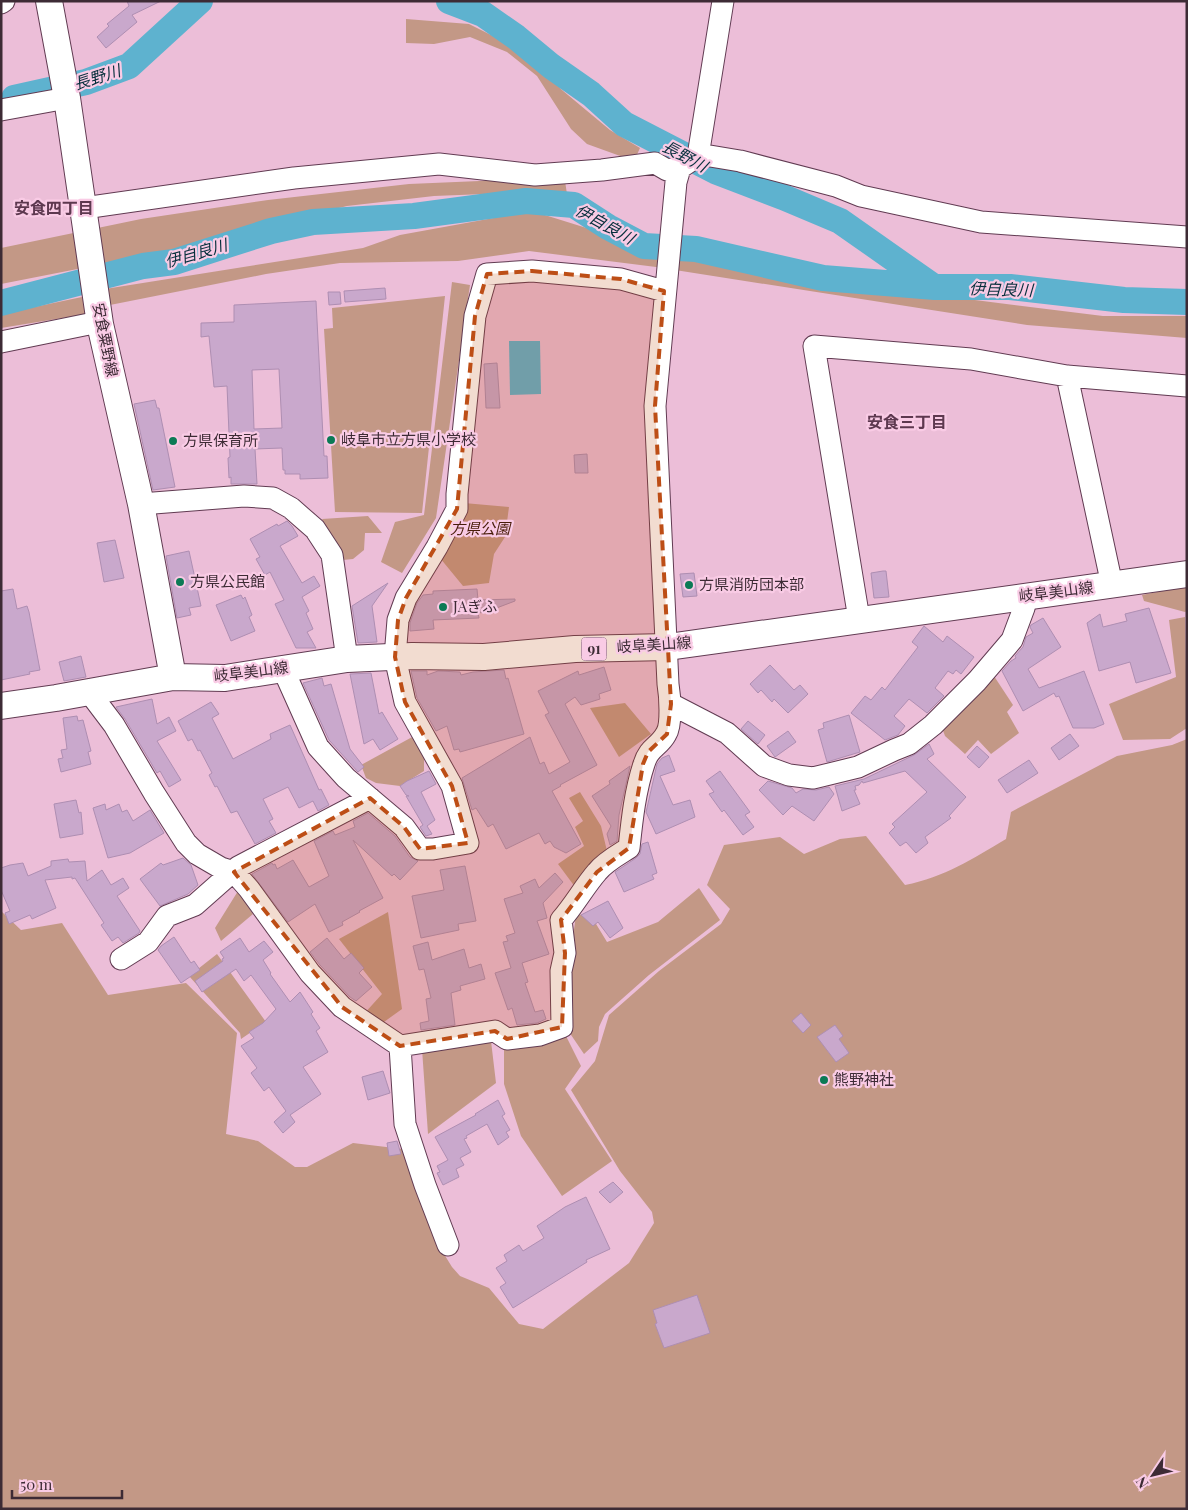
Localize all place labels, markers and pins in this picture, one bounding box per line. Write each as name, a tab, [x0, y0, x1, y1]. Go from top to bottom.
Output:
place label: 岐阜市立方県小学校	[341, 429, 476, 449]
place label: 方県保育所	[183, 430, 258, 450]
marker: 岐阜市立方県小学校	[325, 434, 337, 446]
marker: 方県保育所	[167, 435, 179, 447]
place label: 方県公民館	[190, 571, 265, 591]
place label: 方県消防団本部	[699, 574, 804, 594]
marker: 方県公民館	[174, 576, 186, 588]
marker: 方県消防団本部	[683, 579, 695, 591]
place label: JAぎふ	[452, 596, 497, 616]
marker: JAぎふ	[437, 601, 449, 613]
place label: 熊野神社	[834, 1069, 894, 1089]
marker: 熊野神社	[818, 1074, 830, 1086]

